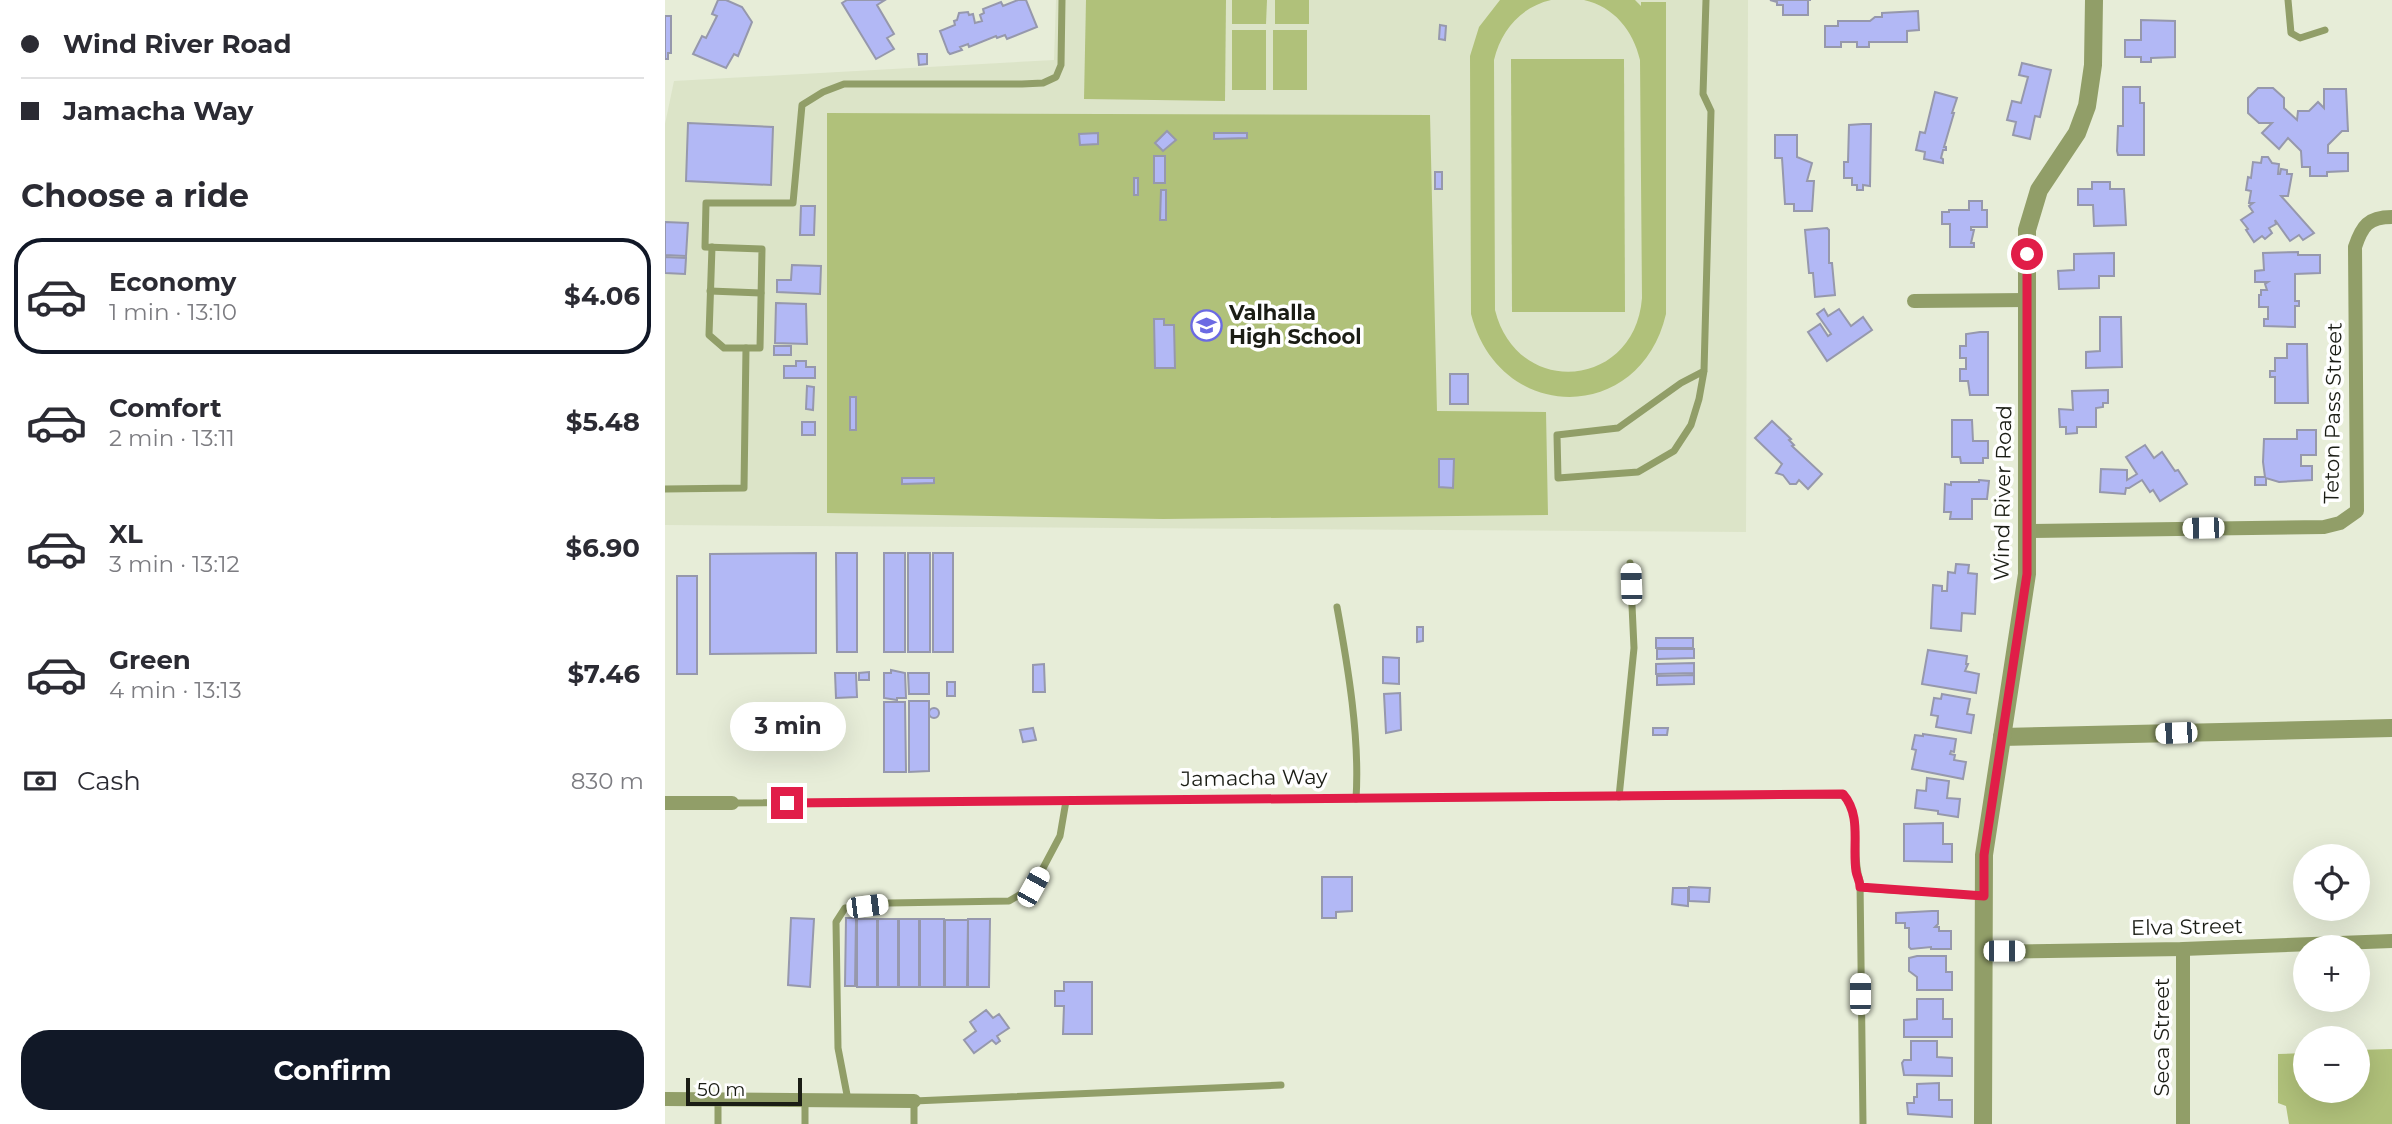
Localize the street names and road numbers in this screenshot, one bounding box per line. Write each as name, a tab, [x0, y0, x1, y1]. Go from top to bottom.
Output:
street label: Teton Pass Street	[2318, 322, 2347, 504]
street label: Wind River Road	[1988, 405, 2017, 581]
street label: Jamacha Way	[1179, 764, 1328, 791]
street label: Elva Street	[2131, 913, 2243, 940]
street label: Seca Street	[2149, 978, 2174, 1096]

